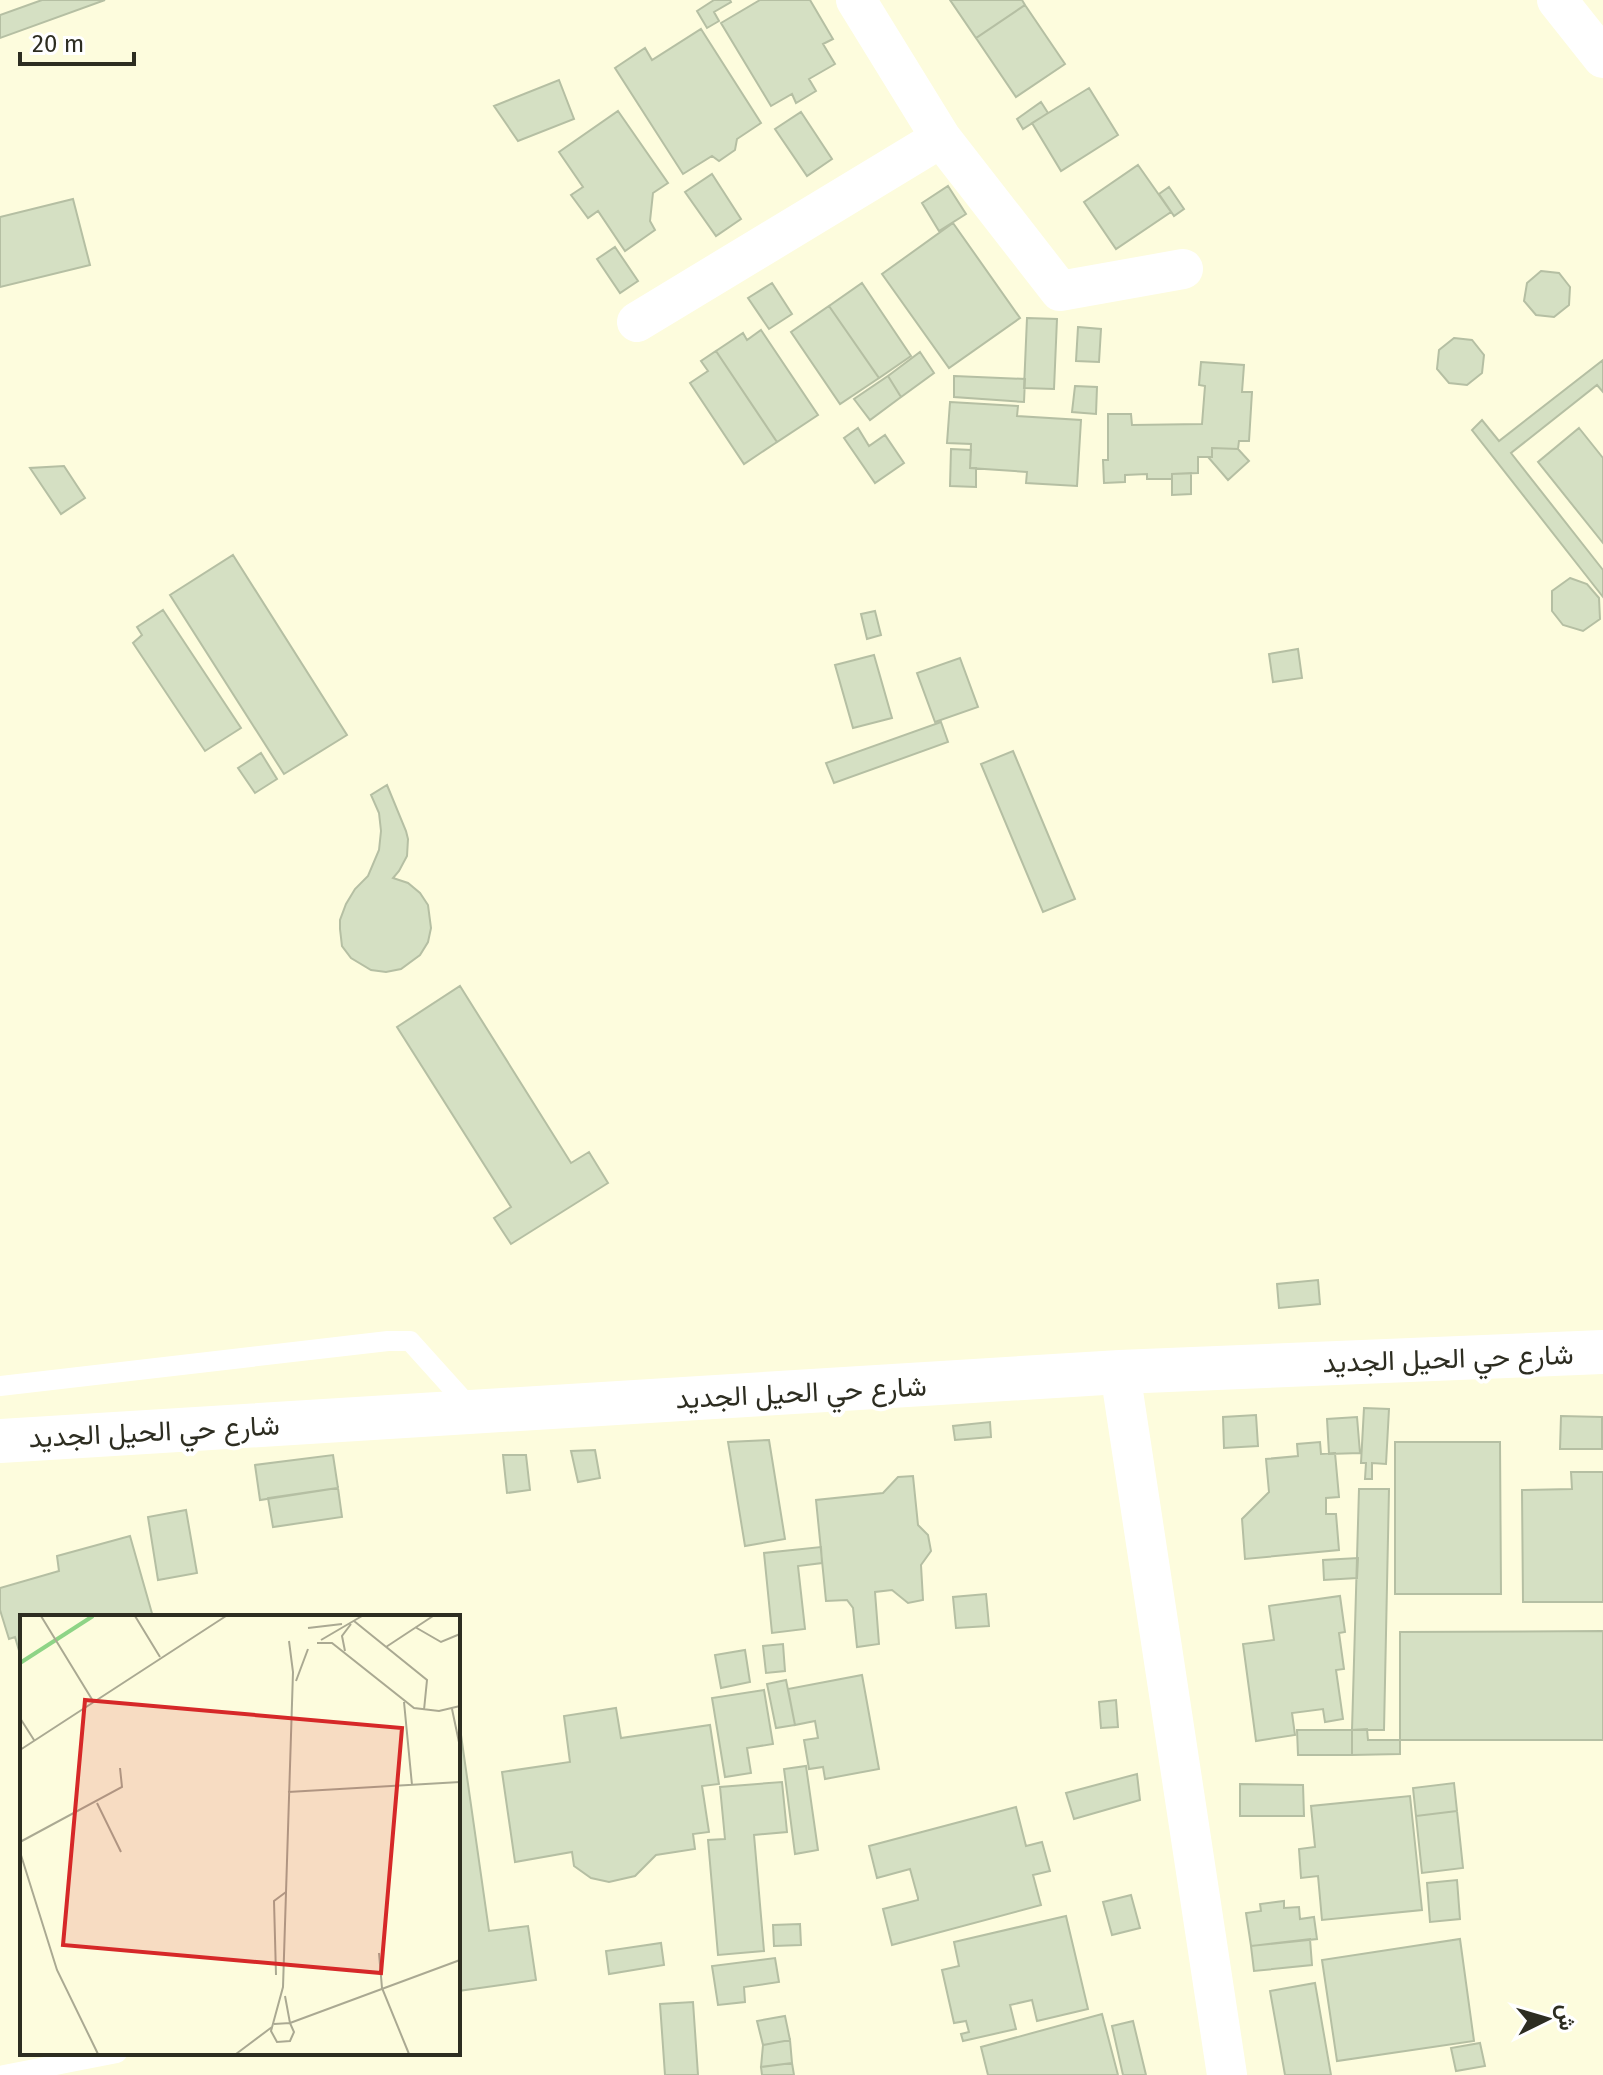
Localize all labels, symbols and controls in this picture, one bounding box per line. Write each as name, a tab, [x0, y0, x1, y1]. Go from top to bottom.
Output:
scale bar	[20, 16, 134, 66]
text: 20 m	[32, 30, 84, 58]
street label: شارع حي الحيل الجديد	[1322, 1338, 1574, 1385]
street label: شارع حي الحيل الجديد	[675, 1369, 928, 1422]
street label: شارع حي الحيل الجديد	[28, 1408, 281, 1461]
inset map	[20, 1615, 460, 2055]
north arrow	[1507, 1979, 1587, 2059]
text: ش	[1552, 2003, 1581, 2032]

